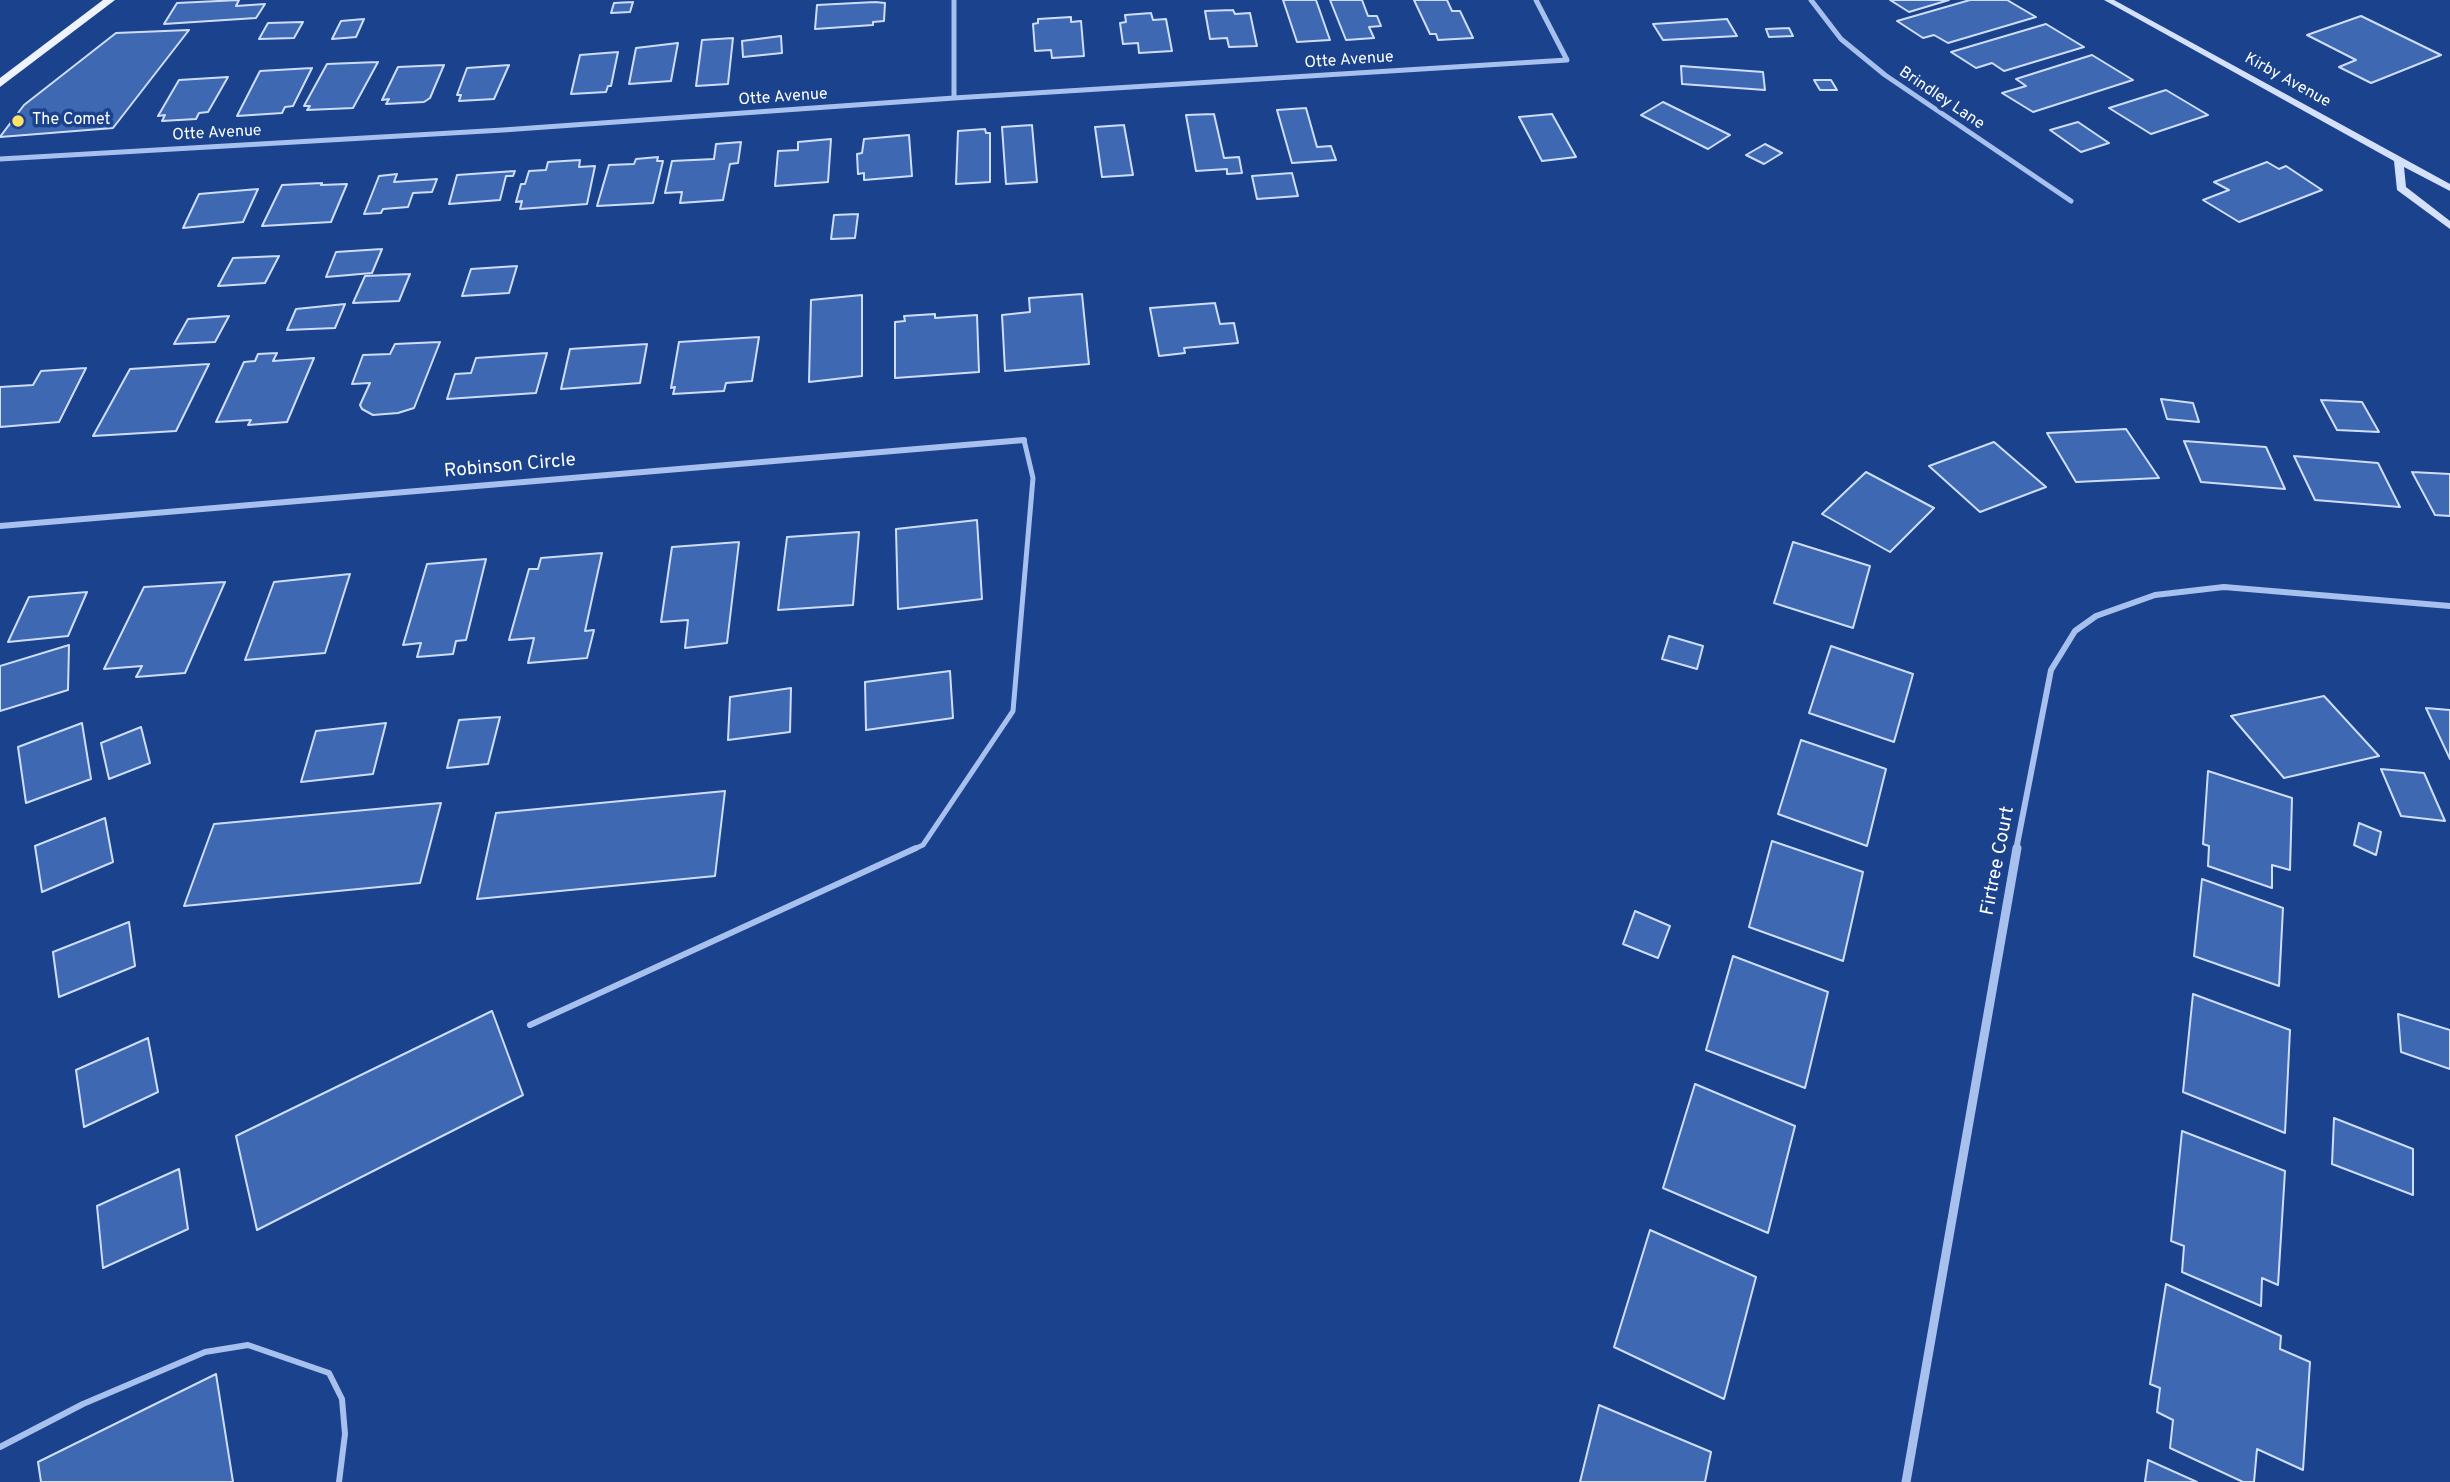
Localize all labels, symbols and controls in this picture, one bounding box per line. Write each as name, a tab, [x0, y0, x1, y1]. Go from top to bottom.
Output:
street label: Otte Avenue	[1304, 48, 1394, 74]
street label: Kirby Avenue	[2241, 49, 2333, 113]
street label: Brindley Lane	[1895, 63, 1987, 135]
street label: Otte Avenue	[738, 85, 828, 111]
place label: The Comet	[32, 111, 111, 131]
marker: The Comet	[10, 113, 26, 129]
street label: Otte Avenue	[172, 122, 262, 146]
street label: Robinson Circle	[443, 450, 577, 484]
street label: Firtree Court	[1977, 805, 2021, 917]

